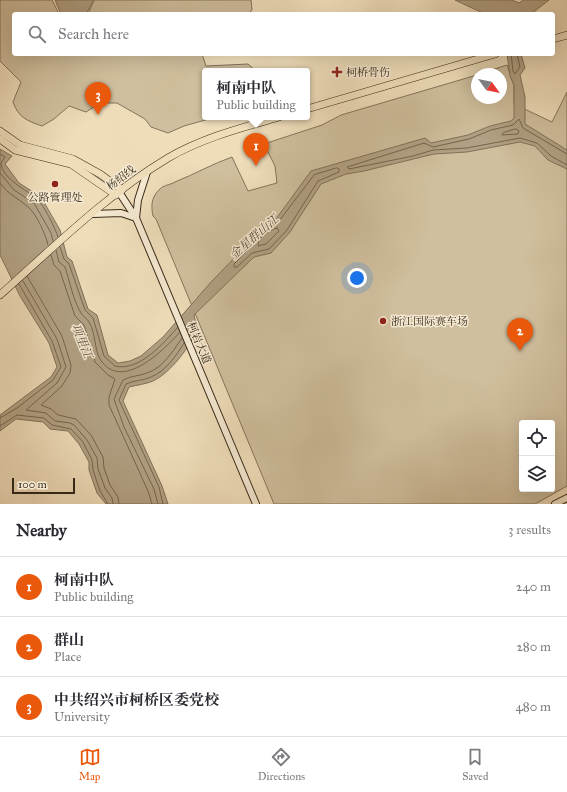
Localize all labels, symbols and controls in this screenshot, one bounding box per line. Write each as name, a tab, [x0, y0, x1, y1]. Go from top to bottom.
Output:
search box	[12, 12, 555, 56]
icon: search	[26, 23, 48, 45]
text: Search here	[58, 25, 129, 43]
marker: 柯桥骨伤	[331, 66, 343, 78]
place label: 柯桥骨伤	[346, 66, 390, 79]
popup	[202, 68, 310, 120]
north arrow	[471, 68, 507, 104]
text: 柯南中队	[216, 79, 276, 97]
pin: 3	[85, 82, 111, 115]
text: Public building	[216, 97, 296, 113]
pin: 1	[243, 133, 269, 166]
street label: 杨绍线	[104, 163, 138, 193]
marker: 公路管理处	[50, 179, 60, 189]
place label: 公路管理处	[28, 191, 83, 204]
water label: 金星群山江	[227, 211, 283, 262]
your location	[347, 268, 367, 288]
place label: 浙江国际赛车场	[391, 315, 468, 328]
marker: 浙江国际赛车场	[378, 316, 388, 326]
pin: 2	[507, 318, 533, 351]
street label: 柯岩大道	[184, 320, 214, 366]
water label: 项里江	[69, 322, 96, 362]
map controls	[519, 420, 555, 492]
button: locate	[519, 420, 555, 456]
button: layers	[519, 456, 555, 492]
scale bar	[12, 476, 75, 495]
text: 100 m	[18, 478, 47, 491]
text: Nearby	[16, 520, 67, 541]
text: 3 results	[508, 522, 551, 538]
text: 柯南中队	[54, 571, 114, 589]
text: 1	[26, 579, 32, 595]
text: 240 m	[516, 579, 551, 595]
text: Public building	[54, 589, 133, 605]
text: 群山	[54, 631, 84, 649]
text: 2	[26, 639, 32, 655]
text: 280 m	[516, 639, 551, 655]
text: Place	[54, 649, 81, 665]
text: 中共绍兴市柯桥区委党校	[54, 691, 219, 709]
text: 3	[26, 699, 32, 715]
text: 480 m	[516, 699, 551, 715]
text: University	[54, 709, 110, 725]
tab: Map	[79, 746, 101, 783]
tab: Directions	[258, 746, 305, 783]
tab: Saved	[462, 746, 488, 783]

